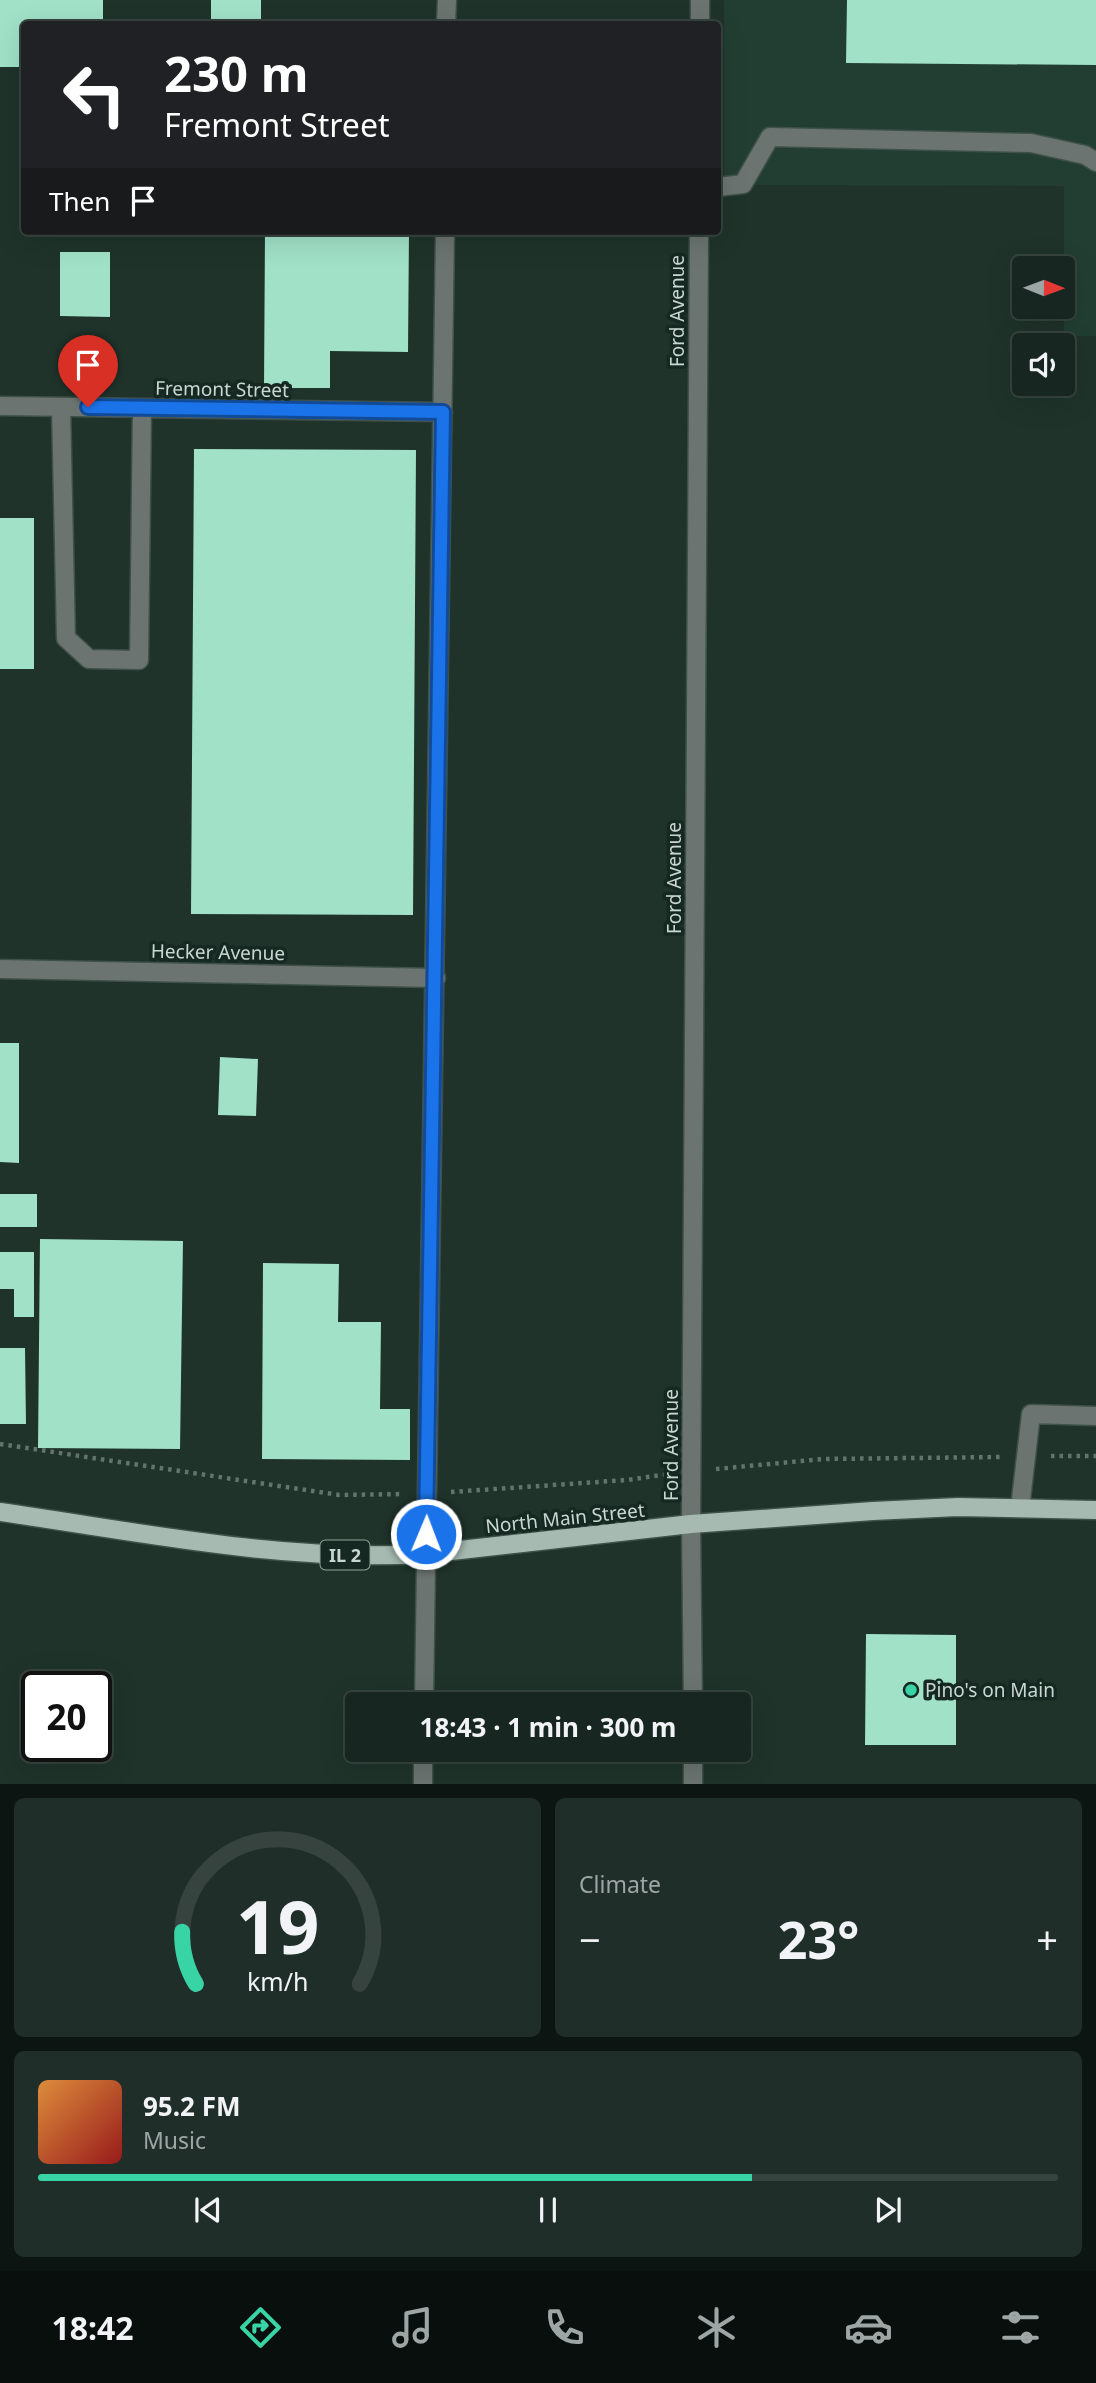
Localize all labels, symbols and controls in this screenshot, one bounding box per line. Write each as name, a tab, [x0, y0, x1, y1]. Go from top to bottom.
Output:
text: 230 m	[164, 40, 309, 106]
icon: left	[49, 49, 140, 140]
text: Fremont Street	[164, 103, 390, 146]
icon: arrive	[124, 182, 162, 220]
text: Then	[49, 183, 110, 219]
street label: Ford Avenue	[664, 255, 690, 367]
north arrow	[1012, 256, 1074, 318]
map controls	[1012, 256, 1075, 396]
button: sound	[1012, 333, 1075, 396]
pin	[58, 335, 118, 407]
icon: arrive	[69, 346, 107, 384]
street label: Fremont Street	[155, 375, 289, 403]
street label: Ford Avenue	[661, 822, 687, 934]
street label: Hecker Avenue	[151, 938, 285, 966]
street label: Ford Avenue	[658, 1389, 684, 1501]
position arrow	[389, 1497, 463, 1571]
street label: North Main Street	[484, 1497, 646, 1539]
road number: IL 2	[320, 1540, 370, 1570]
speed limit sign: 20	[21, 1671, 112, 1762]
place label: Pino's on Main	[925, 1677, 1055, 1703]
marker: Pino's on Main	[903, 1682, 919, 1698]
text: 18:43 · 1 min · 300 m	[420, 1709, 676, 1745]
text: Climate	[579, 1868, 661, 1900]
text: 19	[236, 1876, 319, 1975]
text: 23°	[778, 1903, 859, 1974]
text: −	[579, 1913, 601, 1965]
text: +	[1036, 1913, 1058, 1965]
text: km/h	[247, 1963, 308, 1997]
text: 95.2 FM	[143, 2088, 240, 2124]
text: Music	[143, 2124, 206, 2156]
icon: previous	[189, 2191, 227, 2229]
icon: pause	[529, 2191, 567, 2229]
icon: next	[869, 2191, 907, 2229]
icon: directions	[236, 2303, 285, 2352]
icon: music	[388, 2303, 437, 2352]
icon: phone	[540, 2303, 589, 2352]
icon: climate	[692, 2303, 741, 2352]
icon: car	[844, 2303, 893, 2352]
icon: filters	[996, 2303, 1045, 2352]
text: 18:42	[51, 2306, 134, 2349]

